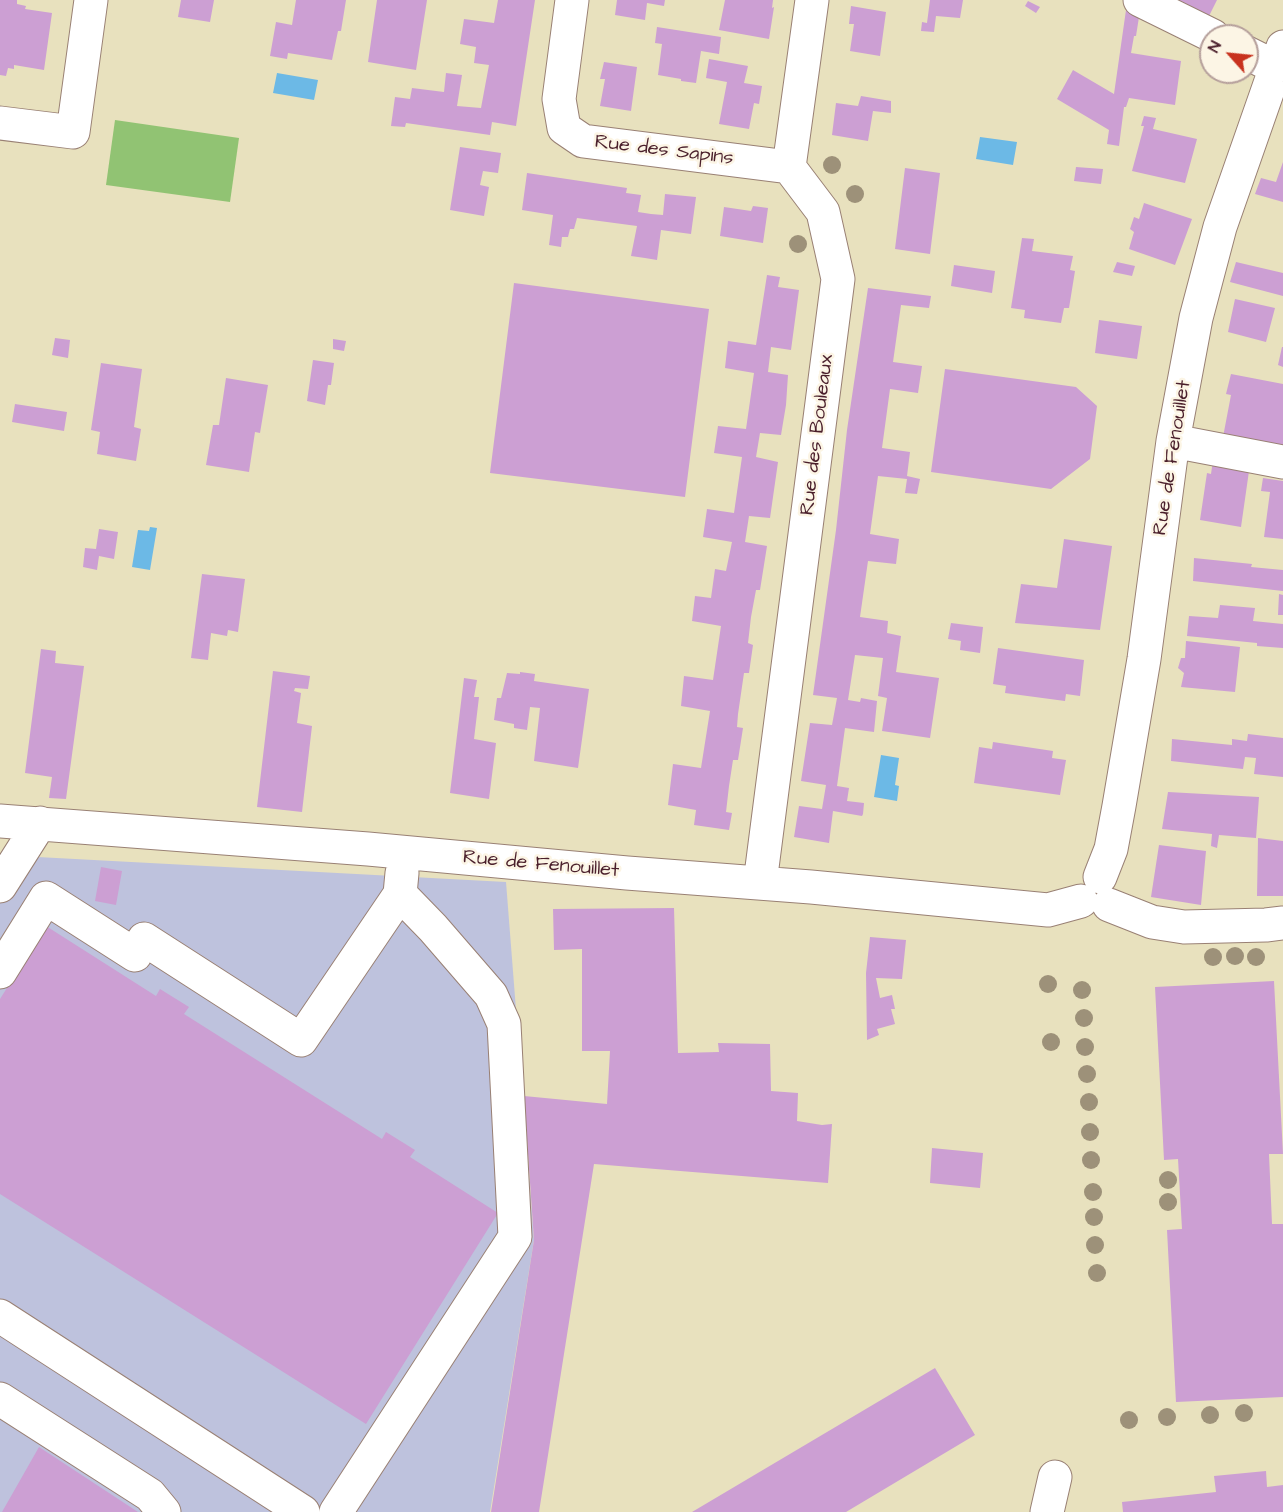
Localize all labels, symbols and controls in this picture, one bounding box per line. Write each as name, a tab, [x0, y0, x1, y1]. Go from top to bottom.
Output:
north arrow	[1199, 24, 1259, 84]
text: N	[1203, 37, 1227, 56]
street label: Rue des Sapins	[593, 131, 735, 171]
street label: Rue des Bouleaux	[796, 353, 840, 517]
street label: Rue de Fenouillet	[1149, 379, 1197, 537]
street label: Rue de Fenouillet	[462, 846, 620, 884]

